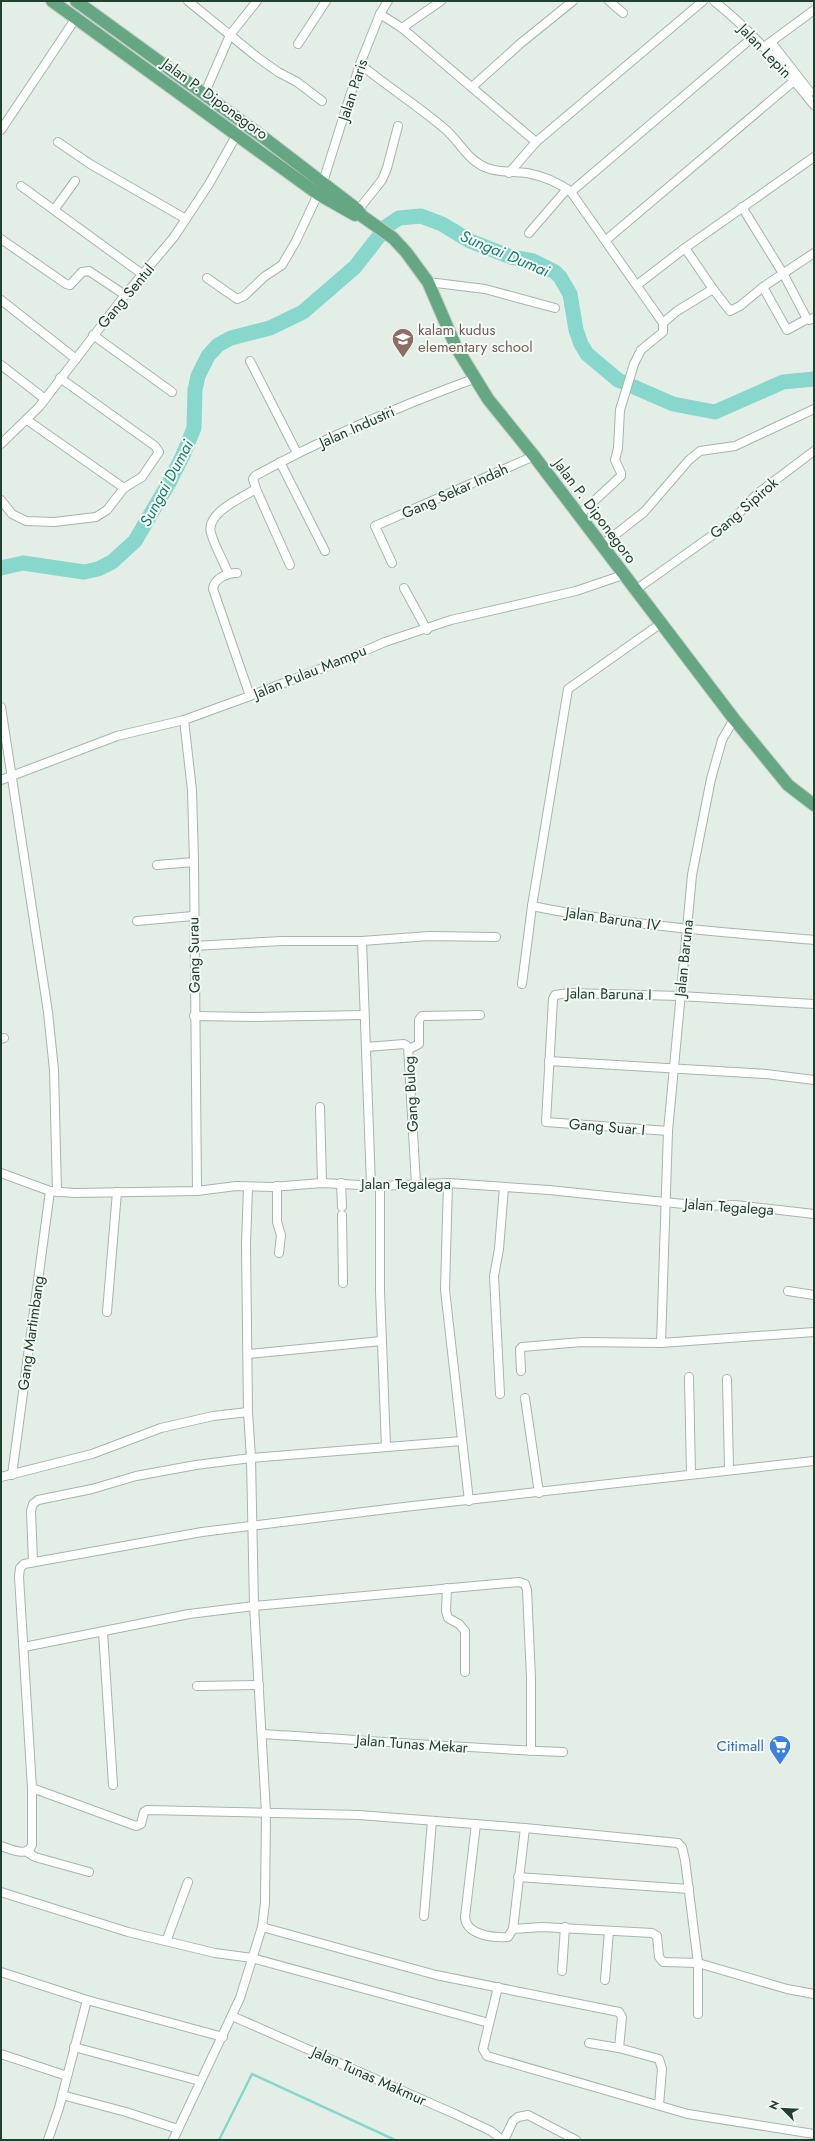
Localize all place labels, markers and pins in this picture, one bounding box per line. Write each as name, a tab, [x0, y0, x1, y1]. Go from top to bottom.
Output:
place label: kalam kudus elementary school	[418, 319, 533, 358]
school or university icon: kalam kudus elementary school	[390, 326, 416, 359]
supermarket icon: Citimall	[767, 1733, 793, 1766]
place label: Citimall	[717, 1735, 764, 1757]

